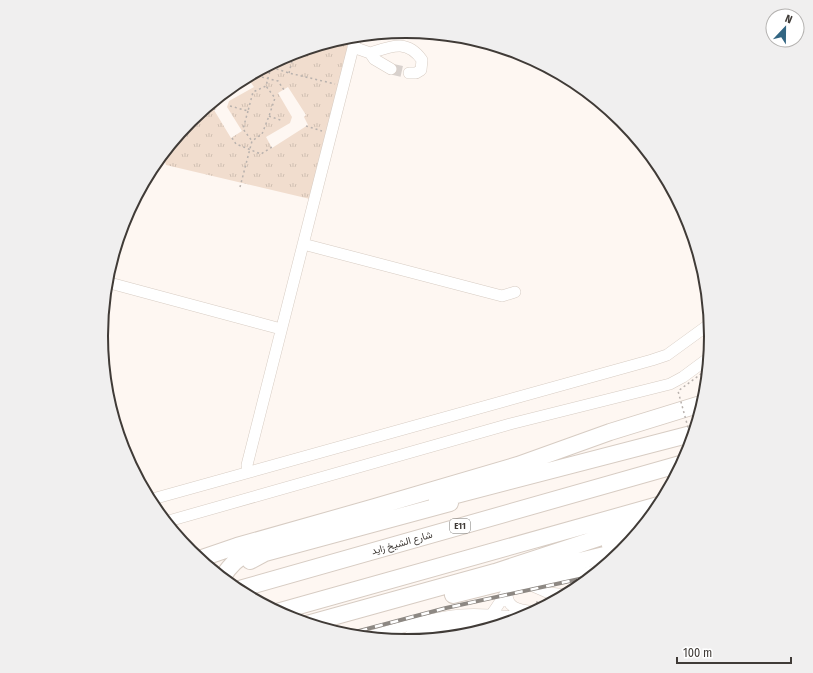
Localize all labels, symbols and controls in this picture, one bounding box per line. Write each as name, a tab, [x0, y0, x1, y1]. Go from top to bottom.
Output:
north arrow	[765, 8, 805, 48]
text: N	[783, 12, 794, 26]
road number: E11	[450, 519, 470, 533]
street label: شارع الشيخ زايد	[370, 529, 434, 557]
scale bar	[677, 639, 791, 665]
text: 100 m	[683, 646, 712, 660]

